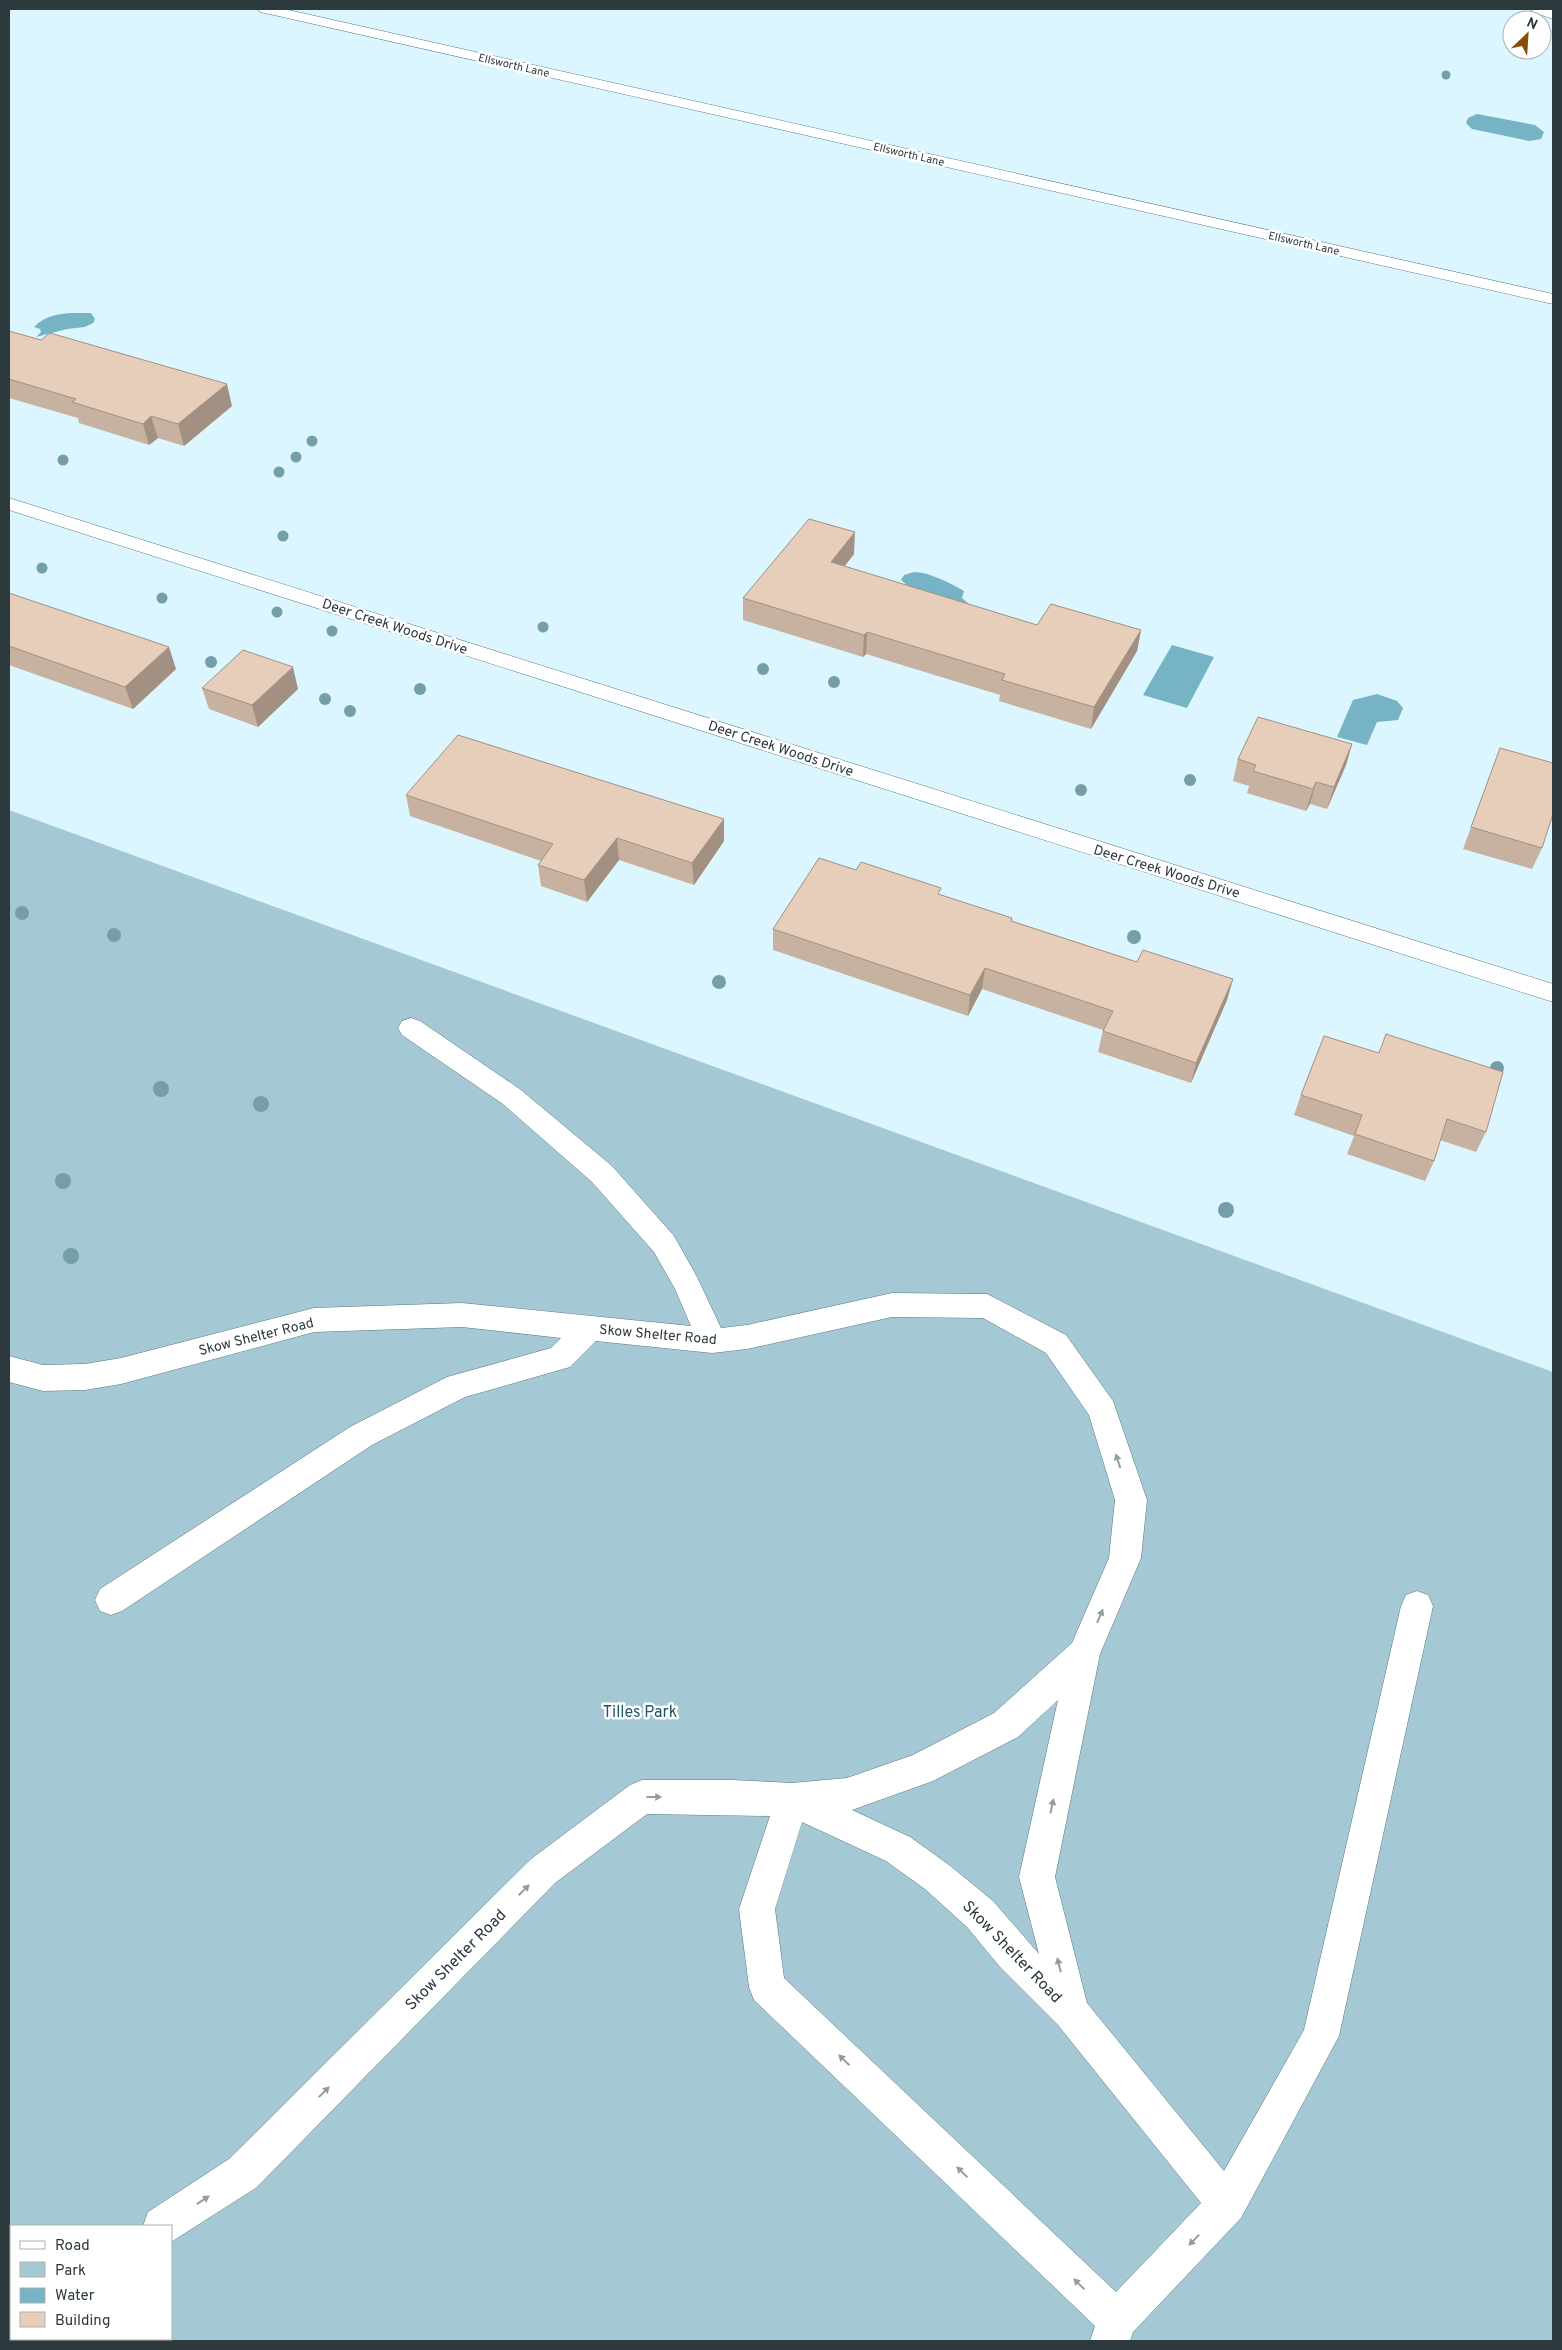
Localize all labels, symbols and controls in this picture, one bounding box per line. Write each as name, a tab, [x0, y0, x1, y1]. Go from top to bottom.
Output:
north arrow	[1502, 10, 1552, 60]
text: N	[1524, 15, 1540, 34]
street label: Ellsworth Lane	[477, 51, 551, 81]
street label: Ellsworth Lane	[872, 140, 946, 170]
street label: Ellsworth Lane	[1267, 229, 1341, 259]
street label: Deer Creek Woods Drive	[320, 596, 469, 659]
street label: Deer Creek Woods Drive	[706, 718, 855, 781]
street label: Deer Creek Woods Drive	[1091, 842, 1242, 903]
street label: Skow Shelter Road	[197, 1315, 316, 1360]
street label: Skow Shelter Road	[598, 1322, 717, 1349]
one-way arrow	[1114, 1453, 1121, 1468]
one-way arrow	[1097, 1609, 1105, 1623]
park label: Tilles Park	[603, 1703, 677, 1723]
one-way arrow	[647, 1793, 663, 1801]
one-way arrow	[1048, 1799, 1056, 1814]
one-way arrow	[518, 1884, 530, 1896]
street label: Skow Shelter Road	[958, 1897, 1066, 2008]
street label: Skow Shelter Road	[402, 1906, 511, 2015]
one-way arrow	[1055, 1957, 1063, 1972]
one-way arrow	[838, 2054, 850, 2066]
one-way arrow	[317, 2086, 329, 2098]
one-way arrow	[956, 2166, 968, 2178]
one-way arrow	[196, 2195, 209, 2204]
legend	[10, 2225, 172, 2340]
one-way arrow	[1188, 2233, 1200, 2245]
text: Road	[55, 2237, 90, 2256]
text: Park	[55, 2262, 86, 2281]
one-way arrow	[1074, 2278, 1086, 2290]
text: Water	[55, 2287, 95, 2306]
text: Building	[55, 2312, 110, 2331]

